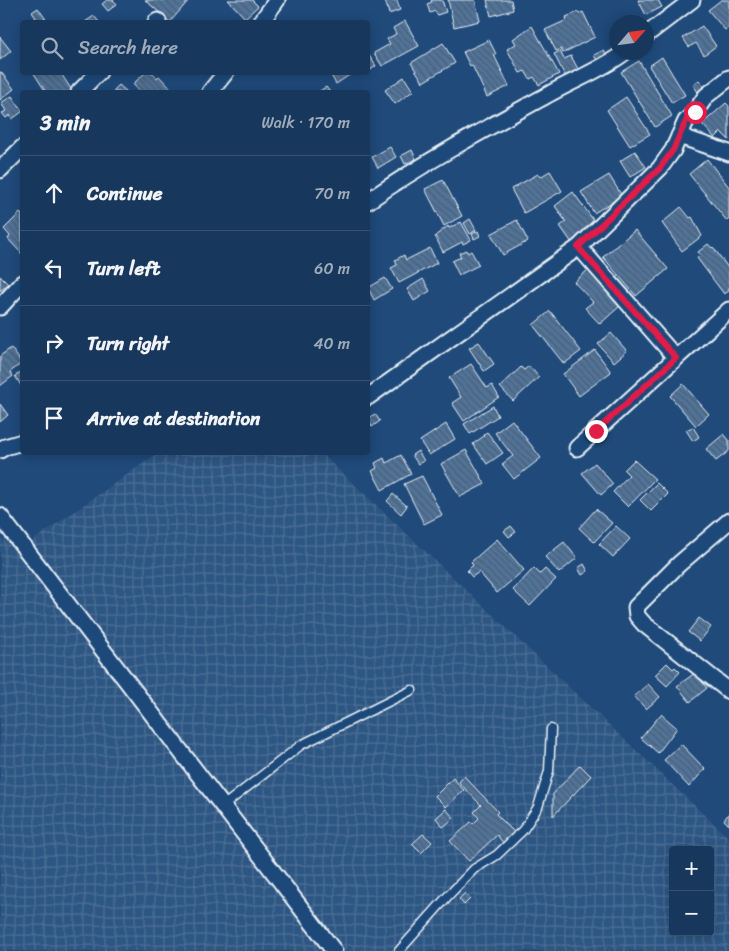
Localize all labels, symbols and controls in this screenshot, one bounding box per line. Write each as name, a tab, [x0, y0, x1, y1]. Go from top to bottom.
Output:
north arrow	[609, 15, 654, 60]
search box	[20, 20, 370, 75]
text: Search here	[78, 31, 178, 64]
icon: search	[38, 34, 66, 62]
route start	[684, 101, 707, 124]
text: 3 min	[40, 104, 90, 142]
text: Walk · 170 m	[261, 108, 350, 137]
text: Continue	[87, 177, 163, 210]
icon: ahead	[40, 179, 68, 207]
text: 70 m	[314, 179, 350, 208]
text: Turn left	[87, 252, 160, 285]
icon: left	[40, 254, 68, 282]
text: 60 m	[314, 254, 350, 283]
text: Turn right	[87, 327, 169, 360]
icon: right	[40, 329, 68, 357]
text: 40 m	[313, 329, 350, 358]
text: Arrive at destination	[87, 402, 260, 435]
icon: arrive	[40, 404, 68, 432]
route end	[585, 420, 608, 443]
map controls	[669, 846, 714, 936]
button: +	[669, 846, 714, 891]
button: −	[669, 891, 714, 936]

